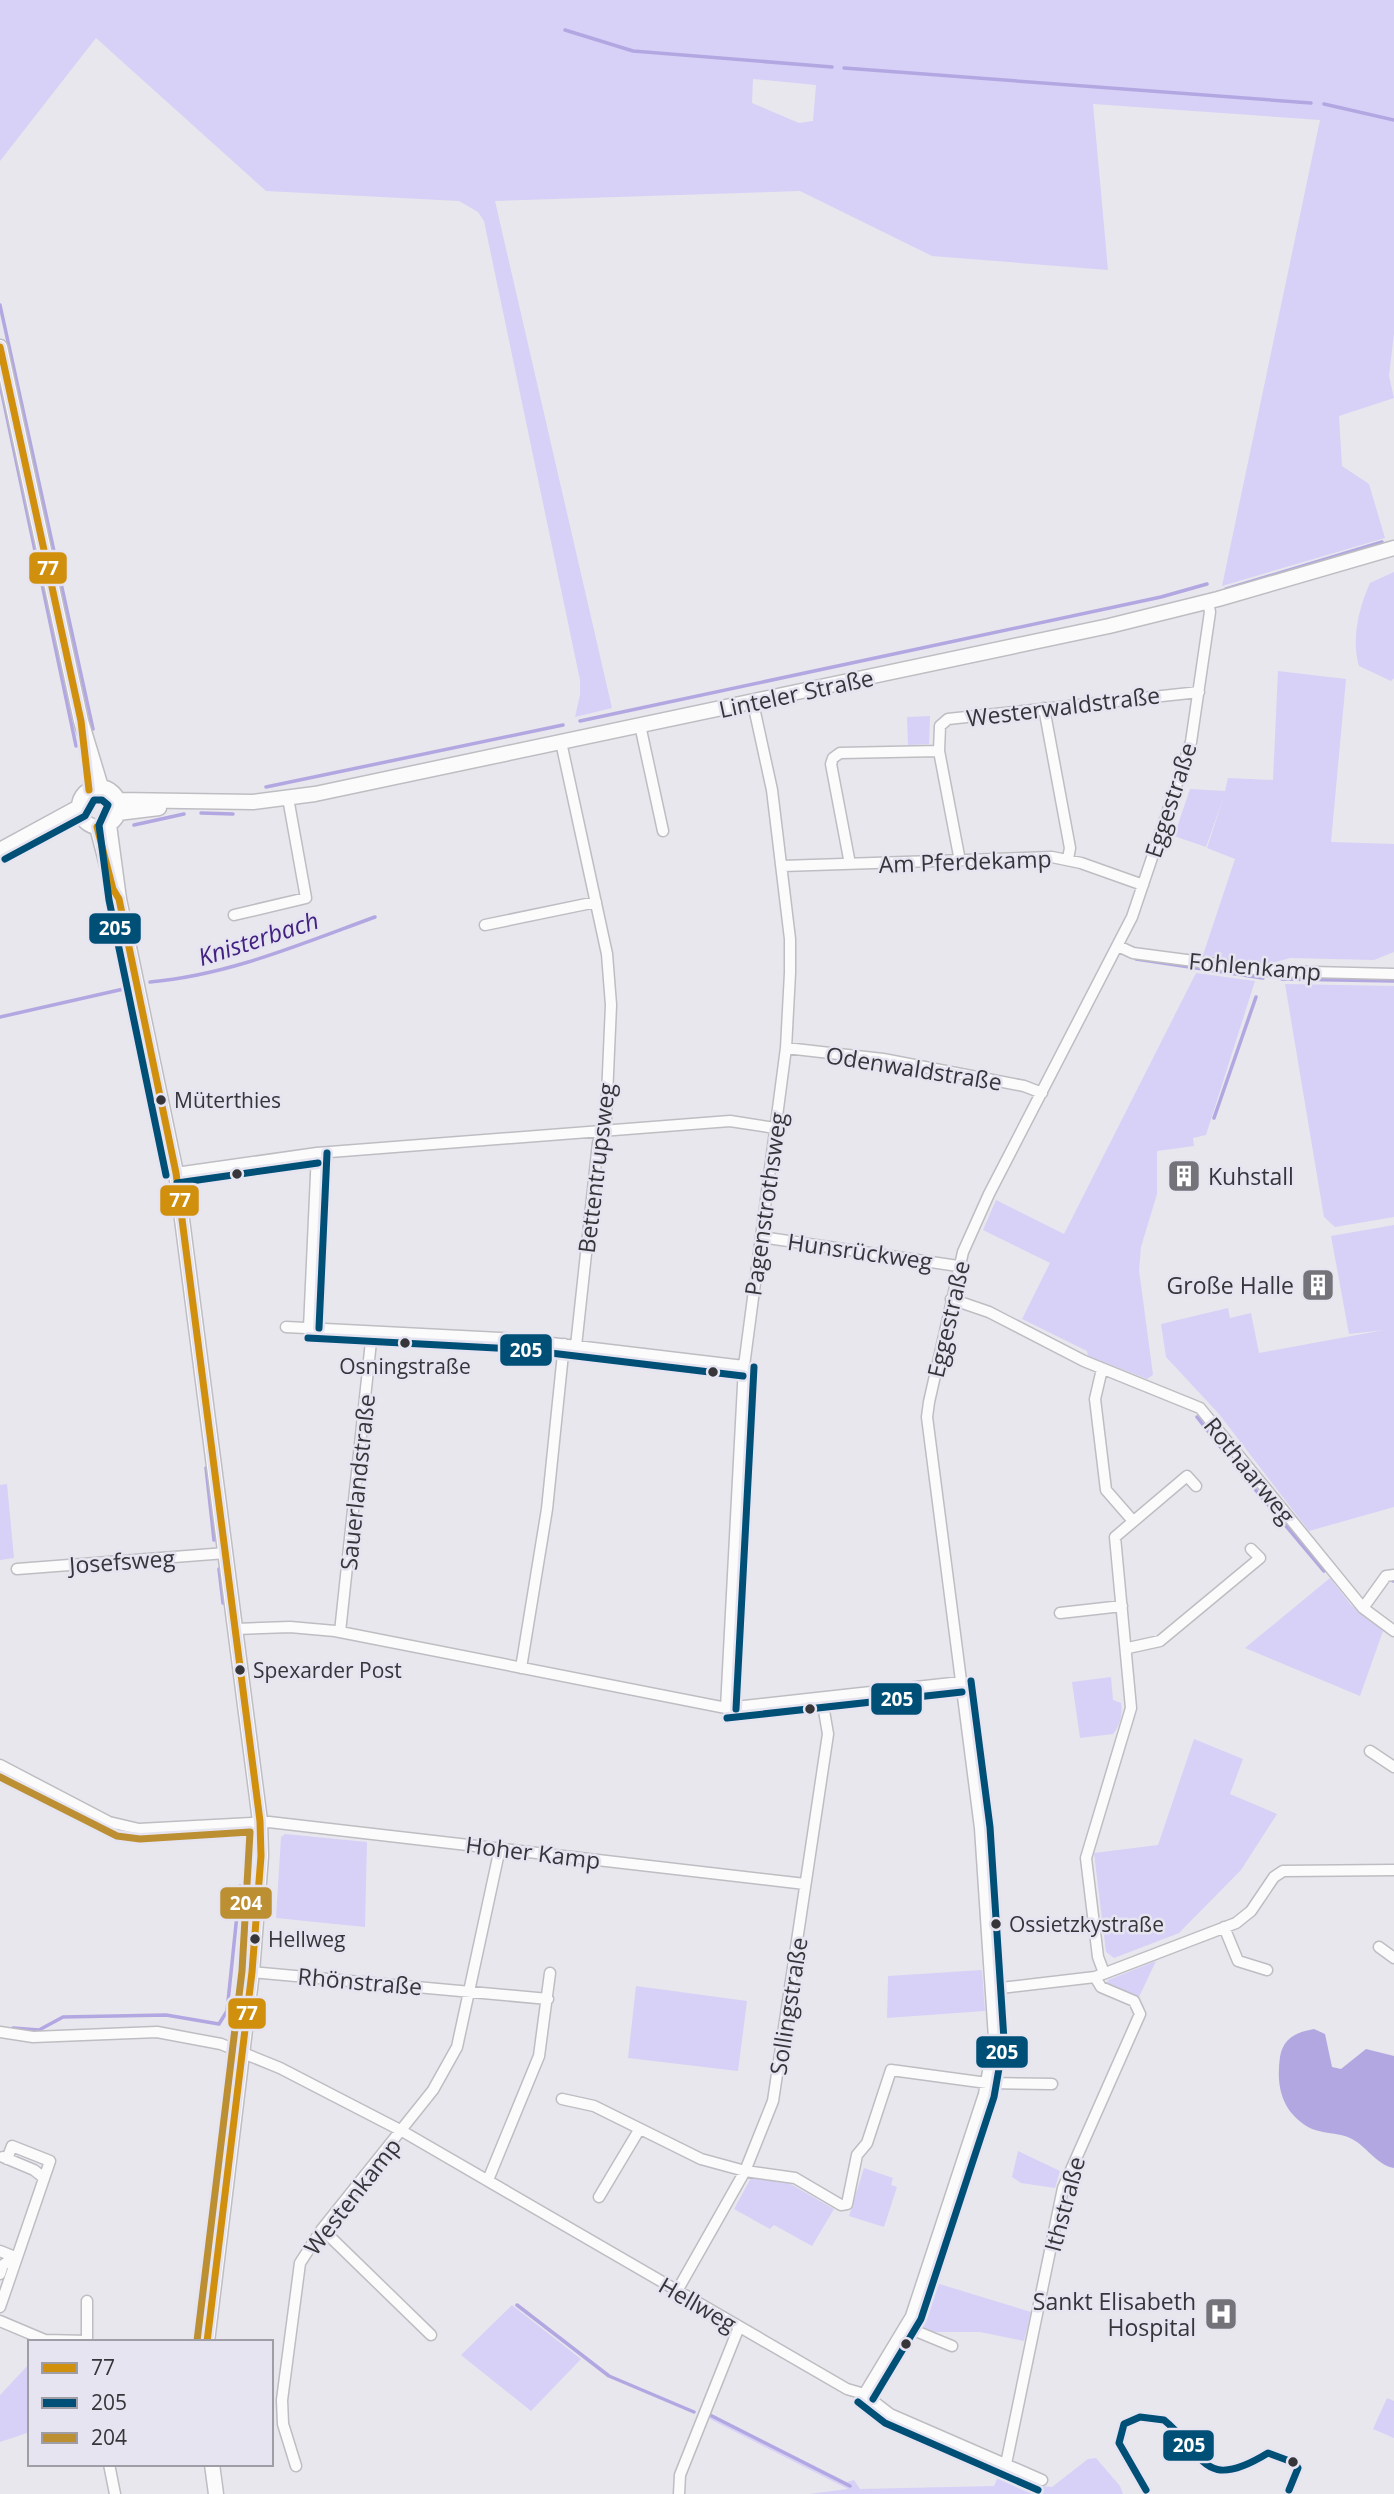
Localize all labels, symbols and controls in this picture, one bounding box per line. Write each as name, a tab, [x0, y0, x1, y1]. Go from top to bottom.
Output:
line badge: 77	[28, 551, 68, 585]
text: 77	[37, 555, 59, 581]
street label: Linteler Straße	[716, 661, 876, 725]
street label: Westerwaldstraße	[964, 678, 1162, 734]
street label: Eggestraße	[1136, 738, 1204, 862]
street label: Am Pferdekamp	[878, 842, 1052, 880]
water label: Knisterbach	[193, 903, 323, 973]
line badge: 205	[88, 912, 142, 945]
text: 205	[99, 915, 131, 941]
street label: Fohlenkamp	[1187, 944, 1323, 988]
street label: Odenwaldstraße	[824, 1038, 1004, 1098]
street label: Bettentrupsweg	[570, 1081, 622, 1255]
place label: Müterthies	[174, 1086, 281, 1114]
marker: Müterthies	[154, 1093, 168, 1107]
street label: Pagenstrothsweg	[736, 1110, 794, 1298]
building icon: Kuhstall	[1165, 1157, 1203, 1195]
place label: Kuhstall	[1208, 1160, 1294, 1192]
unlabelled marker	[230, 1167, 244, 1181]
line badge: 77	[159, 1184, 200, 1217]
text: 77	[169, 1187, 191, 1213]
street label: Hunsrückweg	[785, 1225, 935, 1277]
street label: Eggestraße	[919, 1257, 977, 1381]
building icon: Große Halle	[1299, 1266, 1337, 1304]
place label: Große Halle	[1167, 1269, 1294, 1301]
line badge: 205	[499, 1333, 553, 1367]
marker: Osningstraße	[398, 1336, 412, 1350]
text: 205	[510, 1337, 542, 1363]
place label: Osningstraße	[339, 1352, 471, 1380]
unlabelled marker	[706, 1365, 720, 1379]
street label: Sauerlandstraße	[332, 1392, 382, 1572]
street label: Rothaarweg	[1197, 1410, 1303, 1530]
street label: Josefsweg	[66, 1541, 176, 1581]
place label: Spexarder Post	[253, 1656, 402, 1684]
marker: Spexarder Post	[233, 1663, 247, 1677]
line badge: 205	[870, 1682, 923, 1716]
text: 205	[881, 1686, 913, 1712]
unlabelled marker	[803, 1702, 817, 1716]
street label: Hoher Kamp	[464, 1828, 602, 1876]
line badge: 204	[219, 1886, 273, 1920]
text: 204	[230, 1890, 262, 1916]
place label: Ossietzkystraße	[1009, 1910, 1164, 1938]
marker: Ossietzkystraße	[989, 1917, 1003, 1931]
place label: Hellweg	[268, 1925, 345, 1953]
marker: Hellweg	[248, 1932, 262, 1946]
street label: Sollingstraße	[761, 1935, 815, 2077]
street label: Rhönstraße	[296, 1960, 424, 2002]
line badge: 77	[227, 1997, 267, 2030]
text: 77	[236, 2000, 258, 2026]
line badge: 205	[975, 2035, 1029, 2069]
text: 205	[986, 2039, 1018, 2065]
street label: Westenkamp	[296, 2131, 408, 2261]
street label: Ithstraße	[1036, 2153, 1092, 2255]
street label: Hellweg	[653, 2269, 743, 2339]
place label: Sankt Elisabeth Hospital	[1033, 2285, 1196, 2343]
hospital icon: Sankt Elisabeth Hospital	[1202, 2295, 1240, 2333]
unlabelled marker	[899, 2337, 913, 2351]
legend	[28, 2340, 273, 2466]
text: 77	[91, 2353, 115, 2381]
text: 205	[91, 2388, 127, 2416]
text: 204	[91, 2423, 127, 2451]
line badge: 205	[1162, 2429, 1215, 2462]
text: 205	[1173, 2432, 1205, 2458]
unlabelled marker	[1286, 2455, 1300, 2469]

